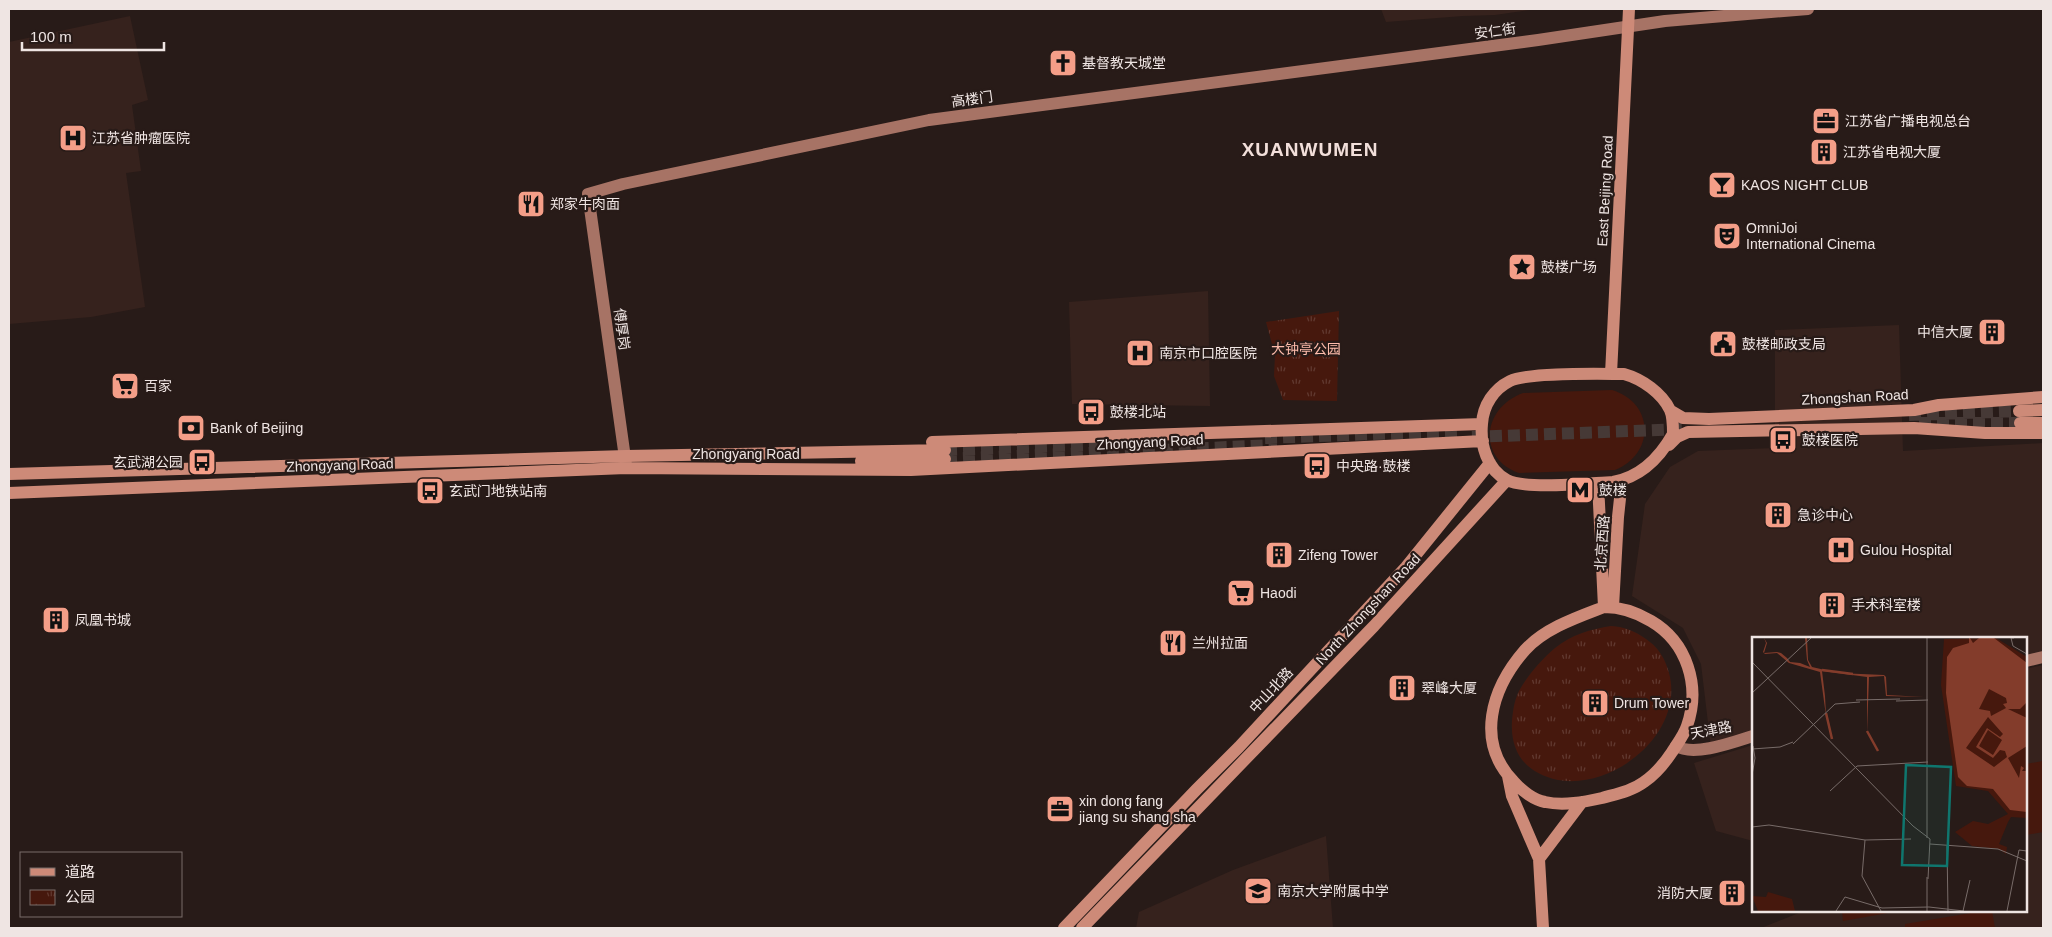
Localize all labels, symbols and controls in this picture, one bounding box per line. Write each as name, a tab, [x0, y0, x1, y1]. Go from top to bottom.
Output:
scale bar	[22, 20, 165, 52]
street label: 安仁街	[1473, 20, 1517, 42]
text: 100 m	[30, 28, 72, 45]
church icon: 基督教天城堂	[1048, 48, 1078, 78]
place label: 基督教天城堂	[1082, 55, 1166, 71]
street label: 高楼门	[950, 88, 994, 110]
office icon: 江苏省广播电视总台	[1811, 106, 1841, 136]
place label: 江苏省广播电视总台	[1845, 113, 1971, 129]
hospital icon: 江苏省肿瘤医院	[58, 123, 88, 153]
place label: 江苏省肿瘤医院	[92, 130, 190, 146]
street label: East Beijing Road	[1594, 135, 1616, 247]
building icon: 江苏省电视大厦	[1809, 137, 1839, 167]
district label: XUANWUMEN	[1242, 139, 1378, 160]
place label: 江苏省电视大厦	[1843, 144, 1941, 160]
bar icon: KAOS NIGHT CLUB	[1707, 170, 1737, 200]
place label: KAOS NIGHT CLUB	[1741, 177, 1868, 193]
restaurant icon: 郑家牛肉面	[516, 189, 546, 219]
place label: 郑家牛肉面	[550, 196, 620, 212]
place label: OmniJoi International Cinema	[1746, 220, 1875, 252]
theatre icon: OmniJoi International Cinema	[1712, 221, 1742, 251]
place icon: 鼓楼广场	[1507, 252, 1537, 282]
place label: 鼓楼广场	[1541, 259, 1597, 275]
street label: 傅厚岗	[611, 307, 633, 351]
building icon: 中信大厦	[1977, 317, 2007, 347]
place label: 中信大厦	[1917, 324, 1973, 340]
public building icon: 鼓楼邮政支局	[1708, 329, 1738, 359]
place label: 鼓楼邮政支局	[1742, 336, 1826, 352]
hospital icon: 南京市口腔医院	[1125, 338, 1155, 368]
park label: 大钟亭公园	[1271, 341, 1341, 357]
place label: 南京市口腔医院	[1159, 345, 1257, 361]
supermarket icon: 百家	[110, 371, 140, 401]
place label: 百家	[144, 378, 172, 394]
street label: Zhongshan Road	[1801, 386, 1909, 408]
bus stop icon: 鼓楼北站	[1076, 397, 1106, 427]
place label: 鼓楼北站	[1110, 404, 1166, 420]
bank icon: Bank of Beijing	[176, 413, 206, 443]
place label: Bank of Beijing	[210, 420, 303, 436]
bus stop icon: 鼓楼医院	[1768, 425, 1798, 455]
street label: Zhongyang Road	[1096, 431, 1204, 453]
place label: 鼓楼医院	[1802, 432, 1858, 448]
street label: Zhongyang Road	[692, 446, 800, 462]
bus stop icon: 玄武湖公园	[187, 447, 217, 477]
bus stop icon: 中央路·鼓楼	[1302, 451, 1332, 481]
place label: 玄武湖公园	[113, 454, 183, 470]
street label: Zhongyang Road	[286, 455, 394, 475]
place label: 中央路·鼓楼	[1336, 458, 1411, 474]
metro station icon: 鼓楼	[1565, 475, 1595, 505]
bus stop icon: 玄武门地铁站南	[415, 476, 445, 506]
place label: 鼓楼	[1599, 482, 1627, 498]
place label: 玄武门地铁站南	[449, 483, 547, 499]
building icon: 急诊中心	[1763, 500, 1793, 530]
place label: 急诊中心	[1797, 507, 1853, 523]
street label: 北京西路	[1592, 515, 1612, 571]
hospital icon: Gulou Hospital	[1826, 535, 1856, 565]
building icon: Zifeng Tower	[1264, 540, 1294, 570]
place label: Gulou Hospital	[1860, 542, 1952, 558]
place label: Zifeng Tower	[1298, 547, 1378, 563]
street label: North Zhongshan Road	[1313, 550, 1423, 668]
supermarket icon: Haodi	[1226, 578, 1256, 608]
place label: Haodi	[1260, 585, 1297, 601]
building icon: 手术科室楼	[1817, 590, 1847, 620]
place label: 手术科室楼	[1851, 597, 1921, 613]
building icon: 凤凰书城	[41, 605, 71, 635]
place label: 凤凰书城	[75, 612, 131, 628]
restaurant icon: 兰州拉面	[1158, 628, 1188, 658]
place label: 兰州拉面	[1192, 635, 1248, 651]
inset map	[1752, 637, 2027, 912]
street label: 中山北路	[1246, 664, 1296, 716]
building icon: 翠峰大厦	[1387, 673, 1417, 703]
place label: 翠峰大厦	[1421, 680, 1477, 696]
building icon: Drum Tower	[1580, 688, 1610, 718]
place label: Drum Tower	[1614, 695, 1690, 711]
street label: 天津路	[1689, 718, 1733, 742]
place label: xin dong fang jiang su shang sha	[1078, 793, 1196, 825]
office icon: xin dong fang jiang su shang sha	[1045, 794, 1075, 824]
legend	[20, 852, 182, 917]
text: 道路	[65, 863, 95, 880]
school or university icon: 南京大学附属中学	[1243, 876, 1273, 906]
building icon: 消防大厦	[1717, 878, 1747, 908]
place label: 南京大学附属中学	[1277, 883, 1389, 899]
place label: 消防大厦	[1657, 885, 1713, 901]
text: 公园	[65, 888, 95, 905]

